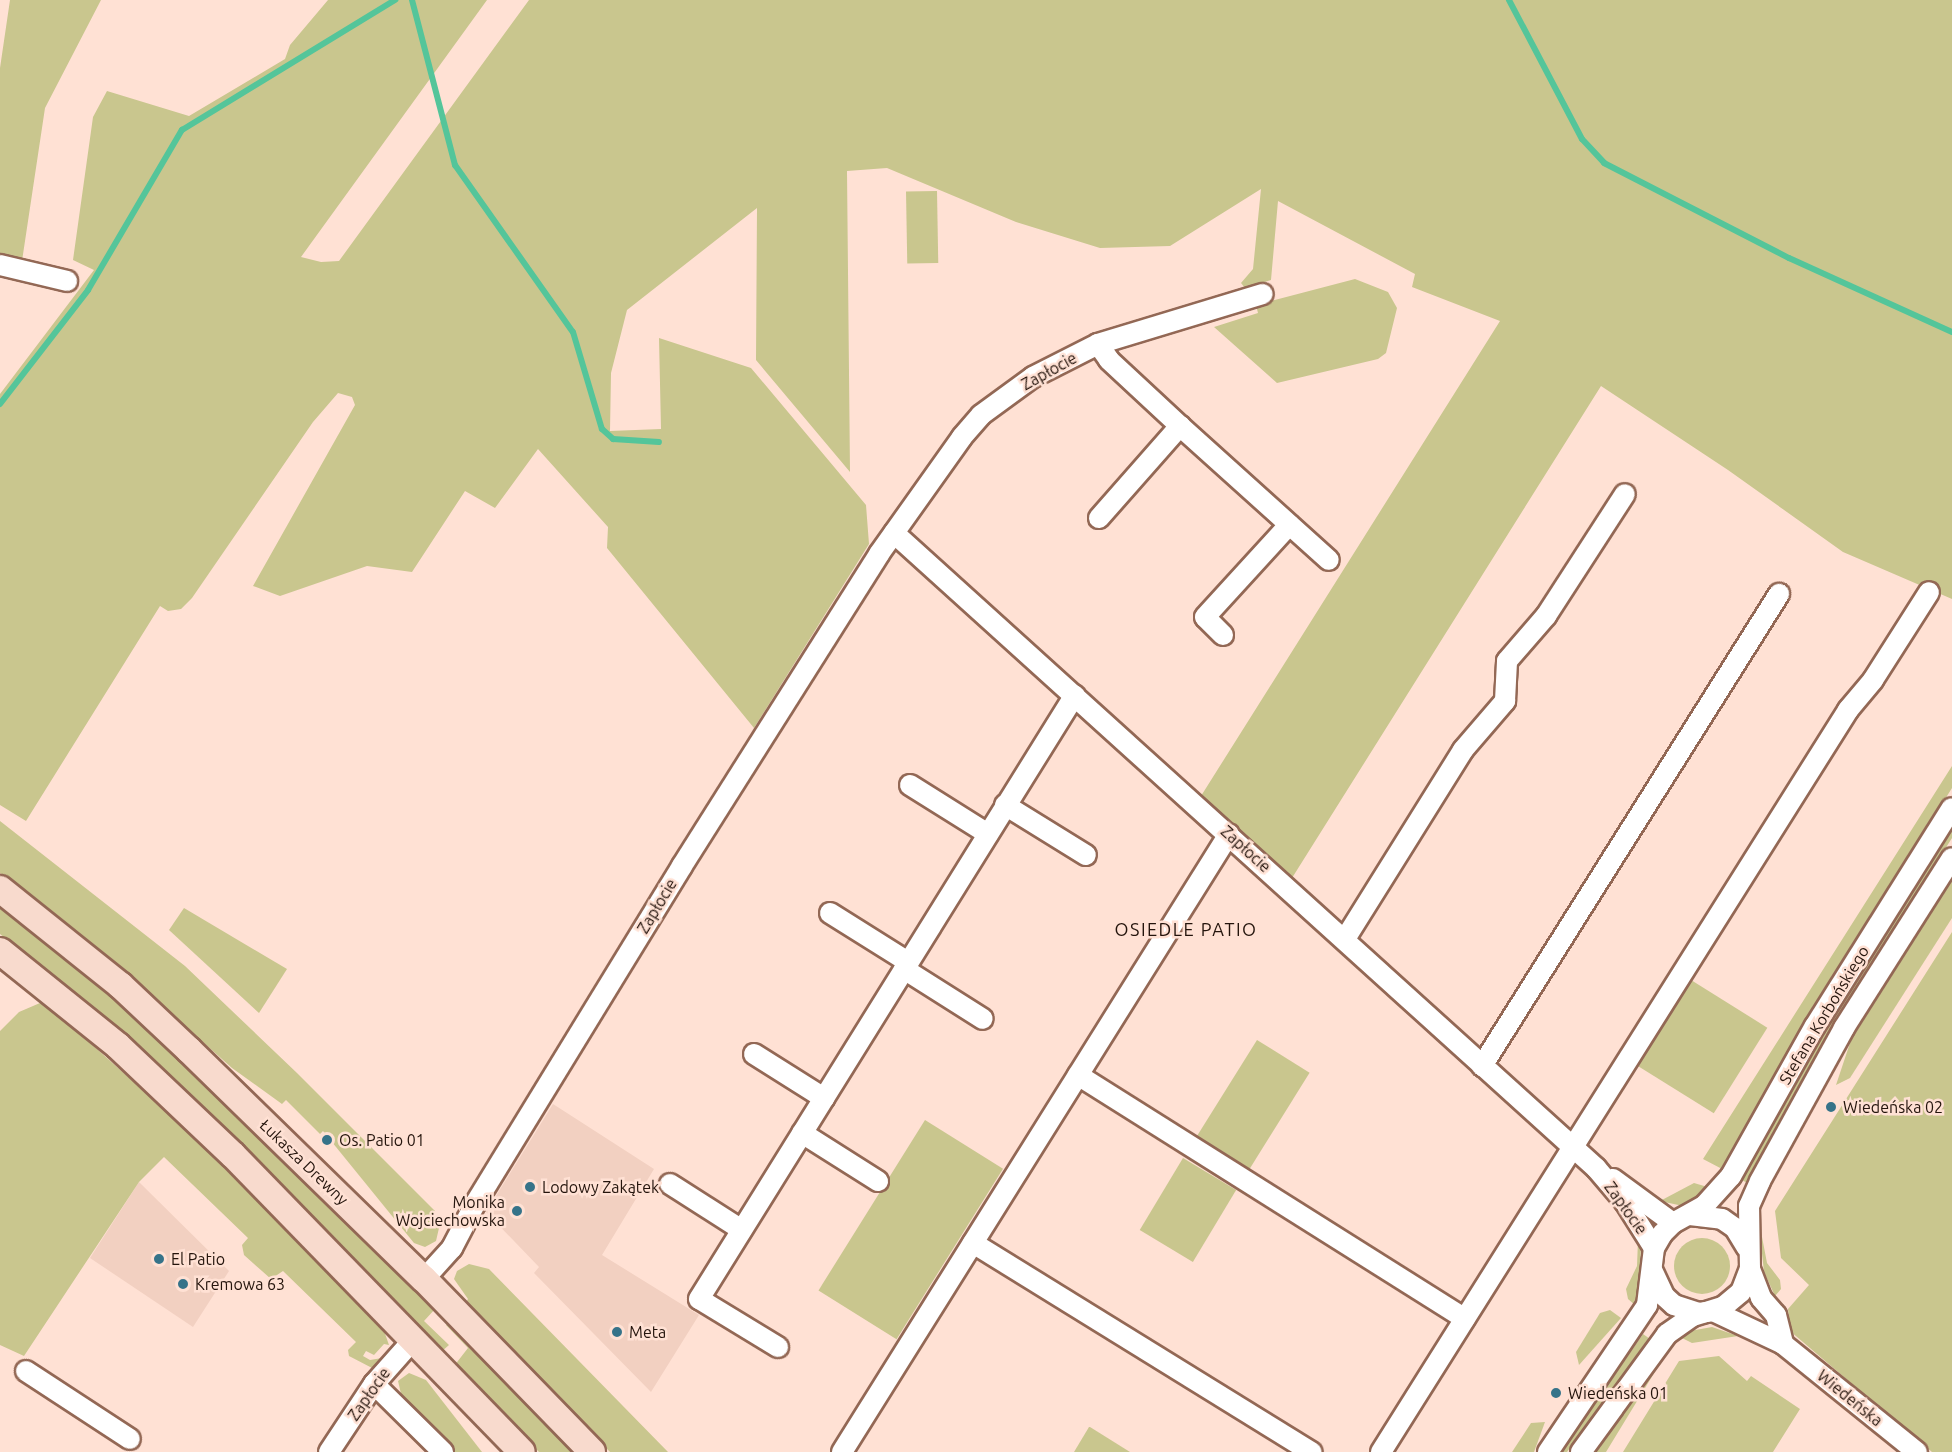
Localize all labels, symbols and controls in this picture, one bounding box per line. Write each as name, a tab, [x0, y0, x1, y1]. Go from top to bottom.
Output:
street label: Zapłocie	[1018, 348, 1080, 394]
street label: Zapłocie	[1217, 822, 1275, 876]
street label: Zapłocie	[633, 875, 681, 937]
district label: OSIEDLE PATIO	[1115, 918, 1257, 940]
street label: Stefana Korbońskiego	[1775, 942, 1873, 1088]
place label: Wiedeńska 02	[1843, 1097, 1943, 1117]
marker: Wiedeńska 02	[1824, 1100, 1838, 1114]
street label: Łukasza Drewny	[256, 1115, 352, 1209]
place label: Os. Patio 01	[339, 1130, 425, 1150]
marker: Os. Patio 01	[320, 1133, 334, 1147]
place label: Lodowy Zakątek	[542, 1177, 659, 1197]
street label: Zapłocie	[1600, 1178, 1652, 1238]
marker: Lodowy Zakątek	[523, 1180, 537, 1194]
place label: Monika Wojciechowska	[395, 1192, 505, 1230]
marker: Monika Wojciechowska	[510, 1204, 524, 1218]
place label: El Patio	[171, 1249, 225, 1269]
marker: El Patio	[152, 1252, 166, 1266]
place label: Kremowa 63	[195, 1274, 285, 1294]
marker: Kremowa 63	[176, 1277, 190, 1291]
place label: Meta	[629, 1322, 666, 1342]
marker: Meta	[610, 1325, 624, 1339]
street label: Zapłocie	[344, 1364, 394, 1424]
street label: Wiedeńska	[1813, 1366, 1887, 1430]
place label: Wiedeńska 01	[1568, 1383, 1668, 1403]
marker: Wiedeńska 01	[1549, 1386, 1563, 1400]

